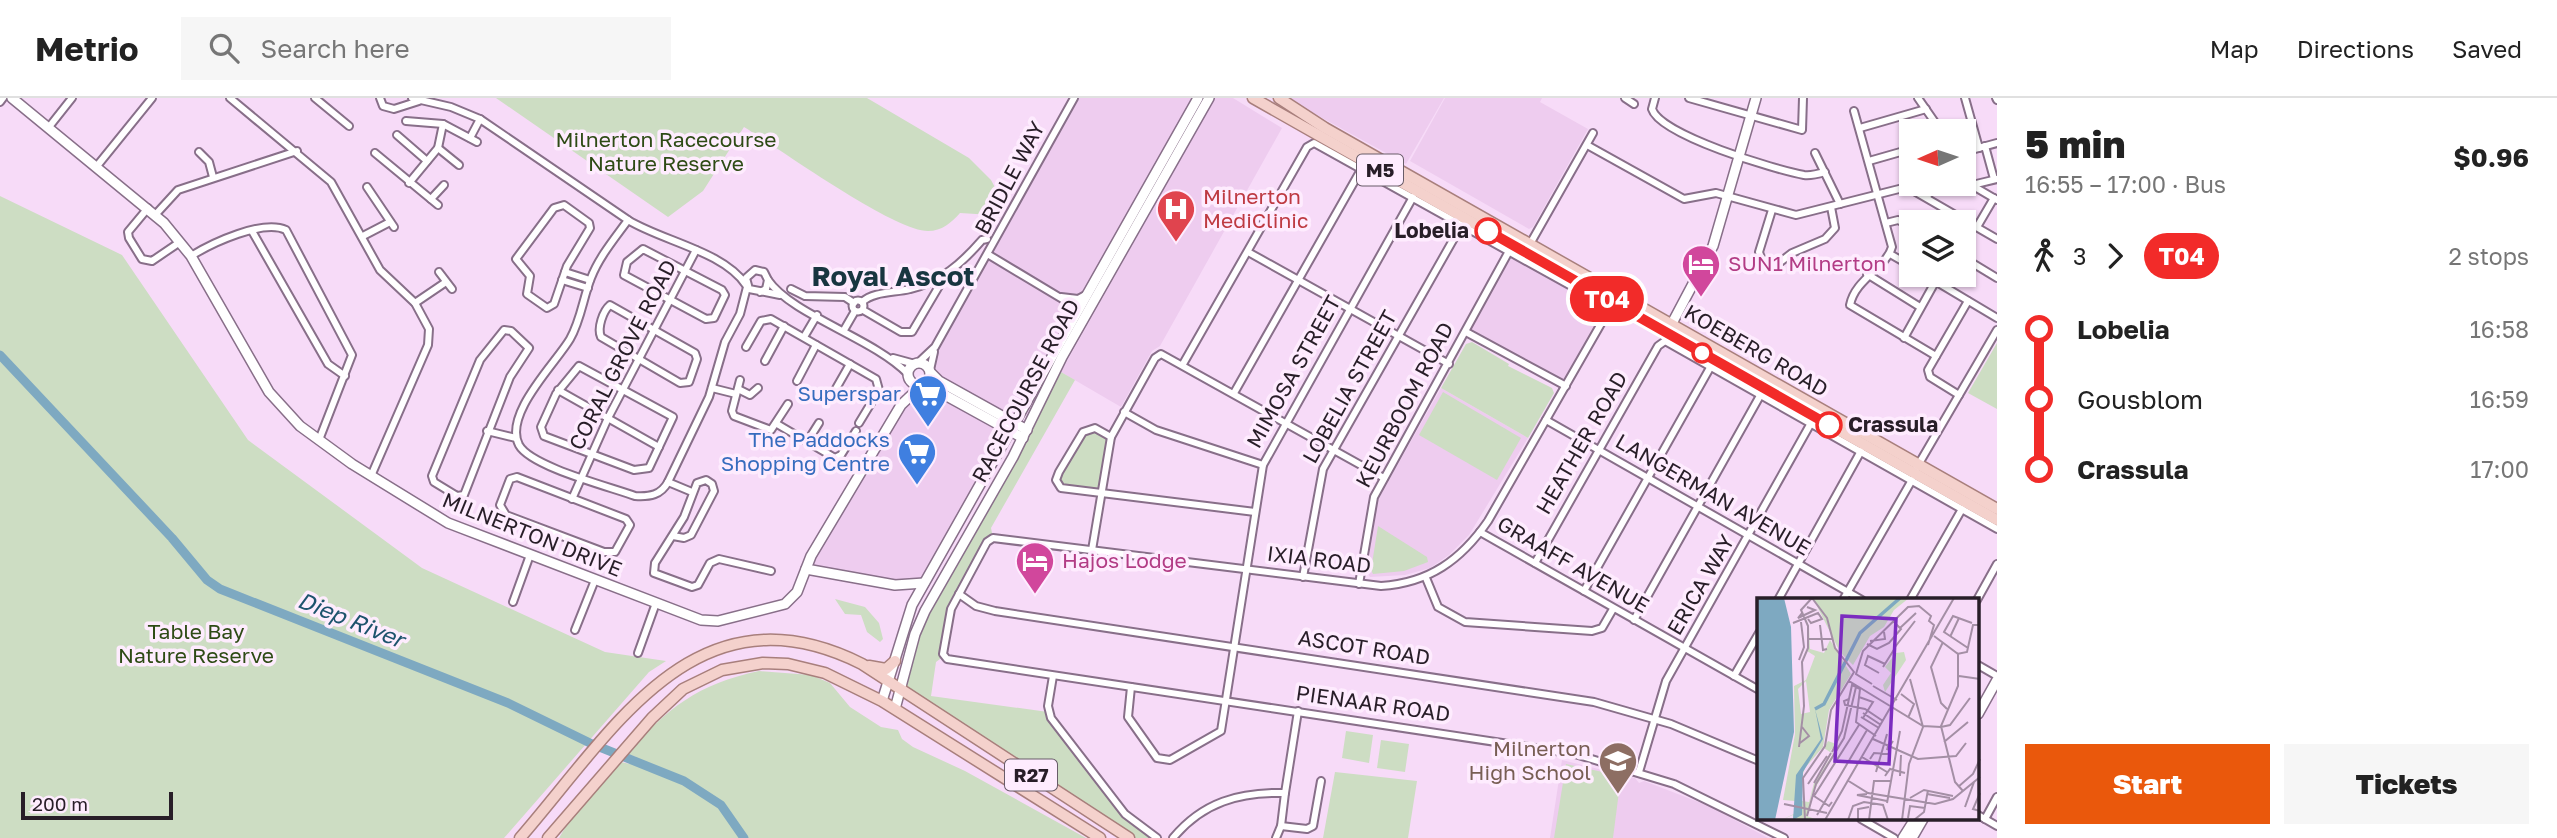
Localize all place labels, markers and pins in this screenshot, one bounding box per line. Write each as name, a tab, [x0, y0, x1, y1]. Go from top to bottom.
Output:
place label: Milnerton MediClinic	[1203, 183, 1308, 233]
hospital icon: Milnerton MediClinic	[1155, 188, 1197, 243]
place label: Lobelia	[1394, 217, 1469, 243]
marker: Lobelia	[1475, 218, 1501, 244]
hotel icon: SUN1 Milnerton	[1680, 243, 1722, 298]
place label: SUN1 Milnerton	[1728, 250, 1886, 276]
unlabelled marker	[1692, 343, 1712, 363]
supermarket icon: Superspar	[907, 373, 949, 428]
place label: Superspar	[797, 380, 901, 406]
place label: Crassula	[1848, 411, 1938, 437]
marker: Crassula	[1816, 412, 1842, 438]
place label: The Paddocks Shopping Centre	[721, 426, 890, 476]
supermarket icon: The Paddocks Shopping Centre	[896, 431, 938, 486]
hotel icon: Hajos Lodge	[1014, 540, 1056, 595]
place label: Hajos Lodge	[1062, 547, 1187, 573]
place label: Milnerton High School	[1469, 735, 1591, 785]
school or university icon: Milnerton High School	[1597, 740, 1639, 795]

